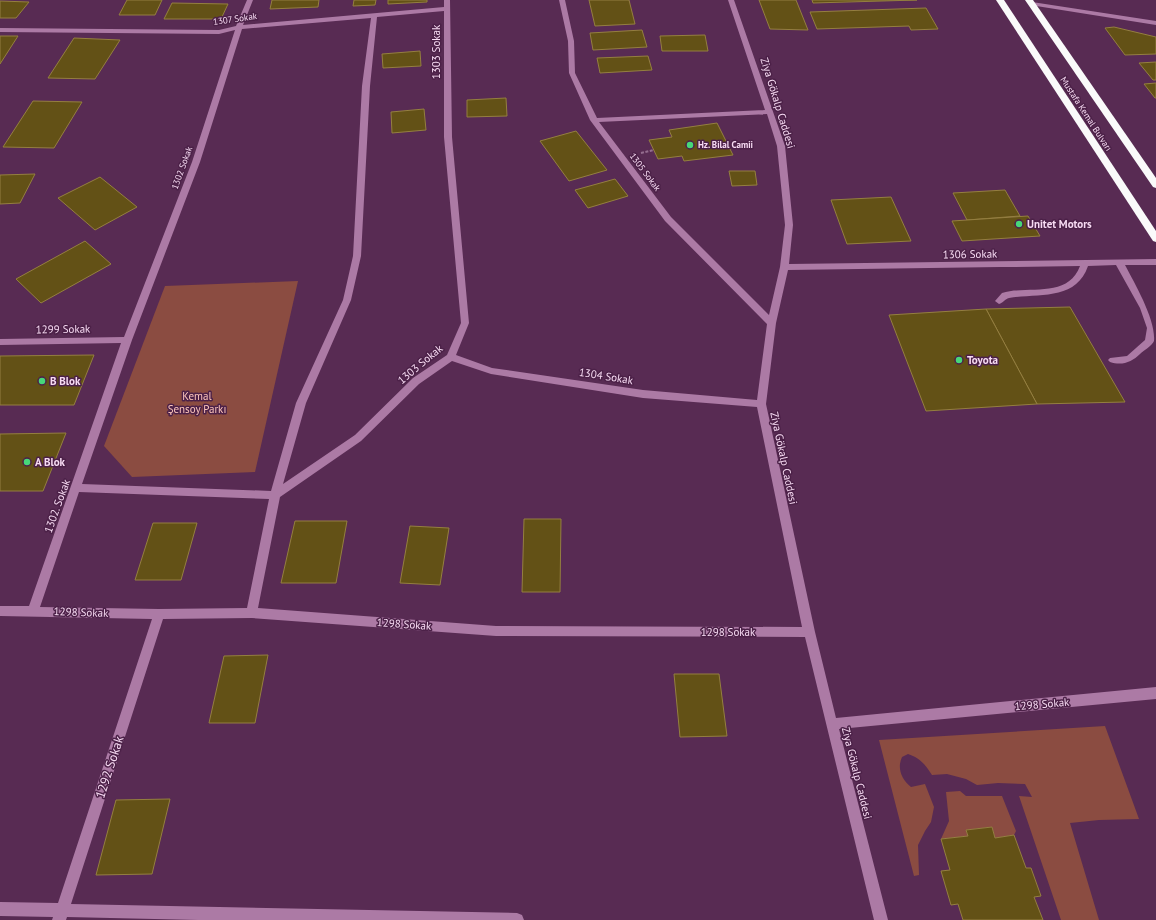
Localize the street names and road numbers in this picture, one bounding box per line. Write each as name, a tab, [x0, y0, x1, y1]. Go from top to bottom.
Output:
street label: 1307 Sokak	[212, 10, 258, 27]
street label: 1303 Sokak	[429, 24, 443, 79]
street label: Ziya Gökalp Caddesi	[757, 56, 799, 150]
street label: Mustafa Kemal Bulvarı	[1058, 74, 1115, 153]
street label: 1302 Sokak	[169, 144, 195, 191]
street label: 1305 Sokak	[628, 151, 664, 193]
street label: 1306 Sokak	[943, 247, 998, 261]
street label: 1299 Sokak	[36, 322, 91, 336]
street label: 1303 Sokak	[395, 341, 446, 387]
street label: 1304 Sokak	[578, 365, 635, 387]
street label: Ziya Gökalp Caddesi	[767, 410, 801, 506]
street label: 1302. Sokak	[41, 477, 73, 535]
street label: 1298 Sokak	[53, 604, 109, 620]
street label: 1298 Sokak	[376, 615, 432, 633]
street label: 1298 Sokak	[701, 625, 756, 639]
street label: 1298 Sokak	[1014, 695, 1071, 713]
street label: Ziya Gökalp Caddesi	[839, 725, 875, 821]
street label: 1292 Sokak	[91, 733, 128, 800]

